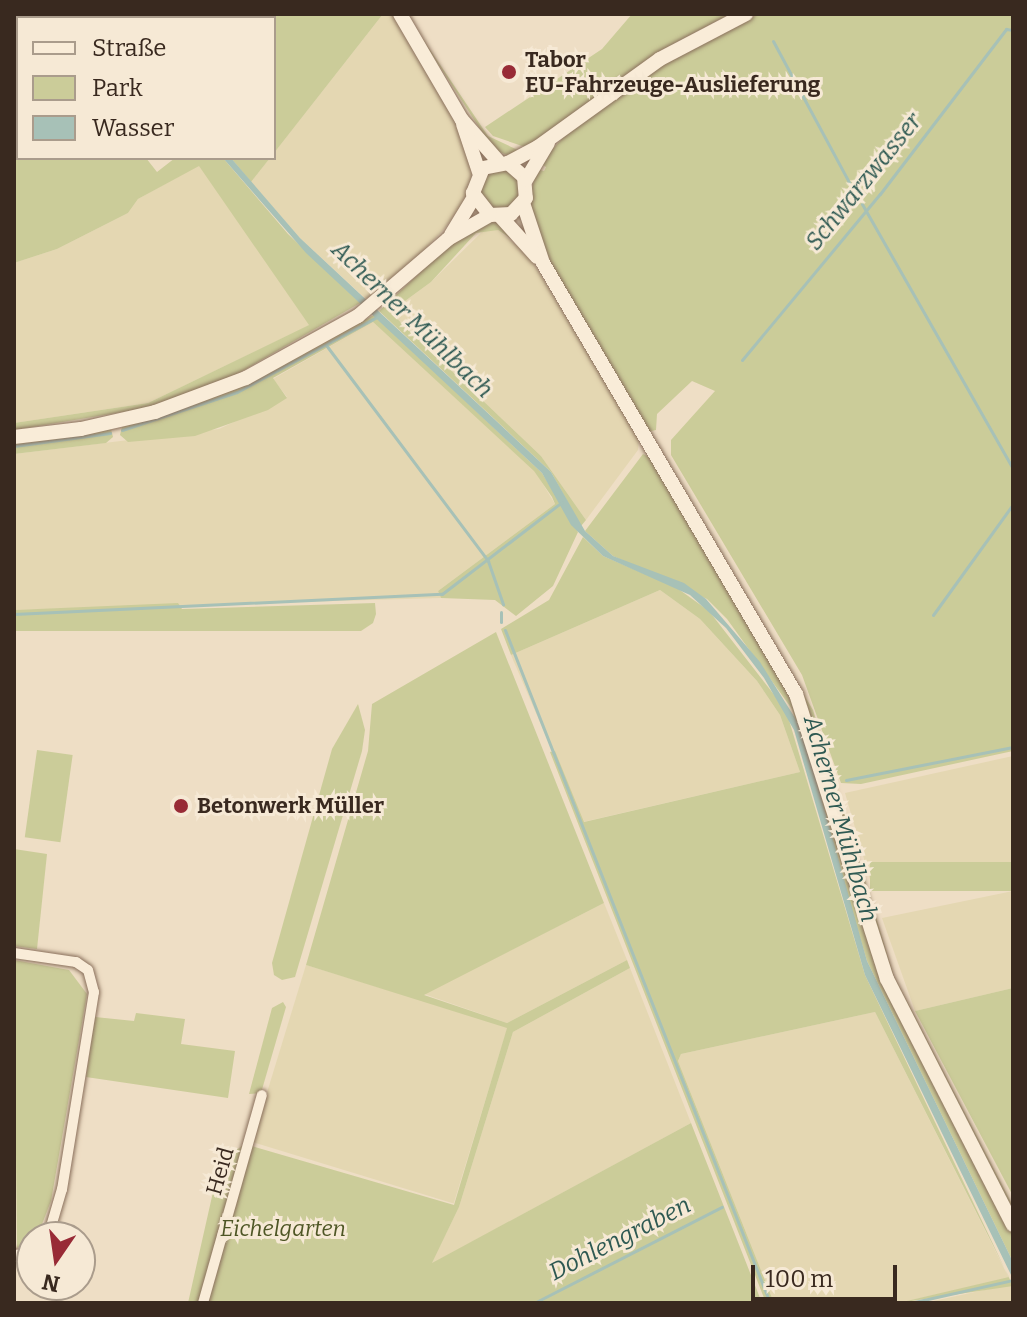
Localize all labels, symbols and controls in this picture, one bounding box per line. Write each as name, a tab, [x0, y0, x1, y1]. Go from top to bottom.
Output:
legend	[16, 16, 276, 160]
text: Straße	[92, 34, 166, 62]
place label: Tabor EU-Fahrzeuge-Auslieferung	[525, 46, 820, 98]
marker: Tabor EU-Fahrzeuge-Auslieferung	[500, 63, 518, 81]
text: Park	[92, 74, 143, 102]
water label: Schwarzwasser	[800, 108, 928, 256]
text: Wasser	[92, 114, 174, 142]
water label: Acherner Mühlbach	[325, 236, 499, 404]
water label: Acherner Mühlbach	[797, 713, 883, 925]
place label: Betonwerk Müller	[197, 793, 384, 819]
marker: Betonwerk Müller	[172, 797, 190, 815]
street label: Heid	[201, 1144, 239, 1198]
water label: Dohlengraben	[544, 1191, 696, 1287]
park label: Eichelgarten	[220, 1216, 346, 1242]
north arrow	[16, 1221, 96, 1301]
scale bar	[755, 1249, 901, 1299]
text: 100 m	[765, 1265, 833, 1293]
text: N	[40, 1268, 62, 1298]

